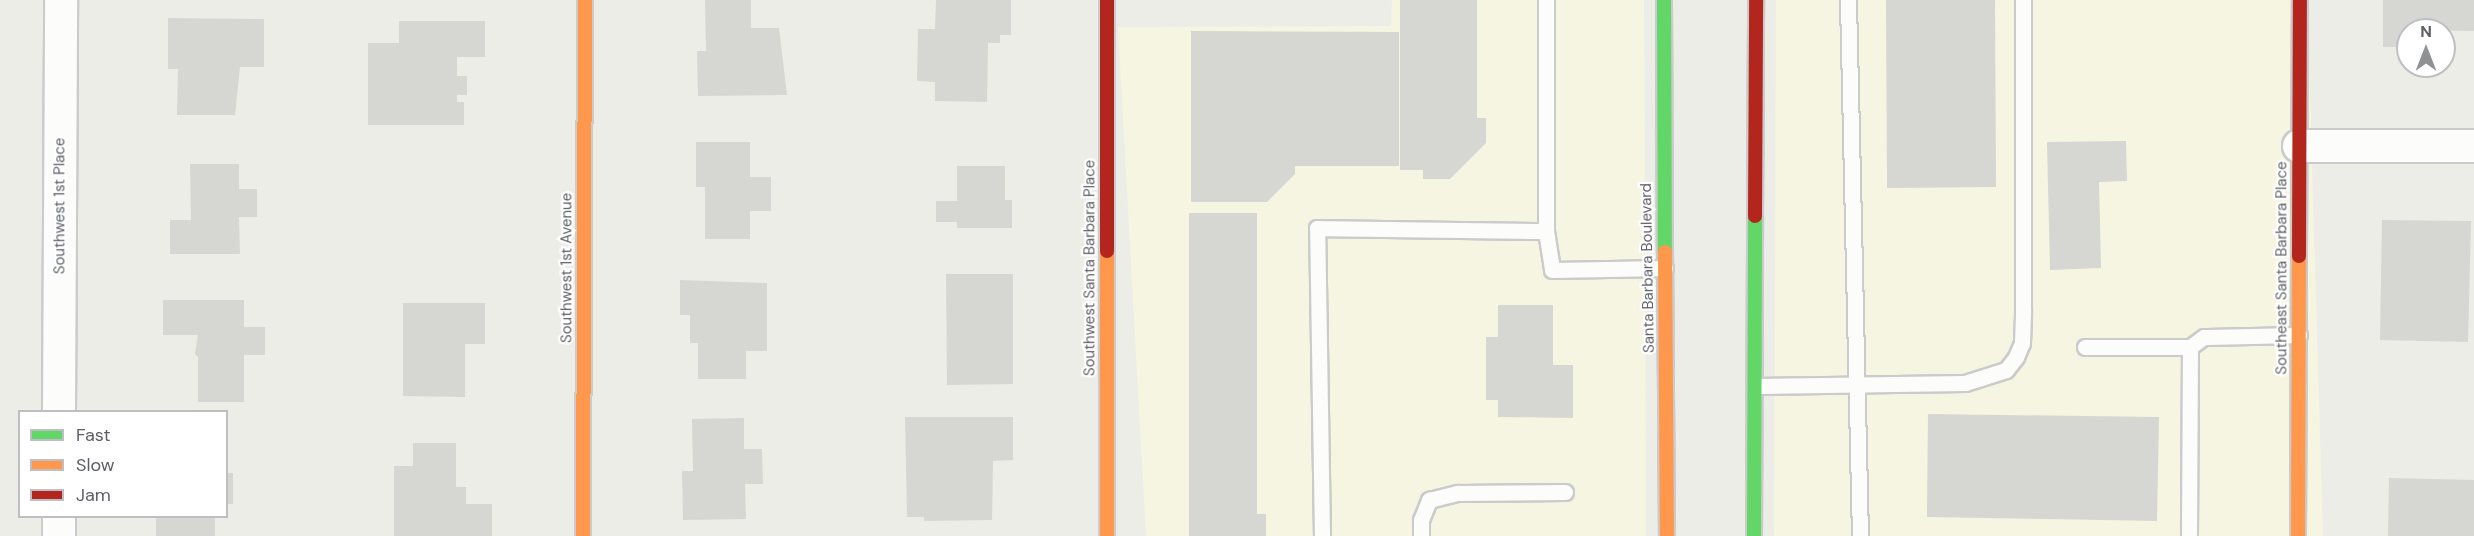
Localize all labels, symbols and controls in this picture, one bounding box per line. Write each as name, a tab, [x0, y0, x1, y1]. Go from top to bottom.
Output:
north arrow	[2396, 18, 2456, 78]
text: N	[2420, 21, 2432, 42]
street label: Southwest 1st Place	[51, 138, 69, 274]
street label: Southwest Santa Barbara Place	[1081, 160, 1099, 376]
street label: Southeast Santa Barbara Place	[2273, 161, 2291, 375]
street label: Santa Barbara Boulevard	[1638, 183, 1658, 353]
street label: Southwest 1st Avenue	[558, 193, 576, 343]
legend	[18, 410, 228, 518]
text: Fast	[76, 423, 111, 447]
text: Slow	[76, 453, 115, 477]
text: Jam	[76, 483, 111, 507]

